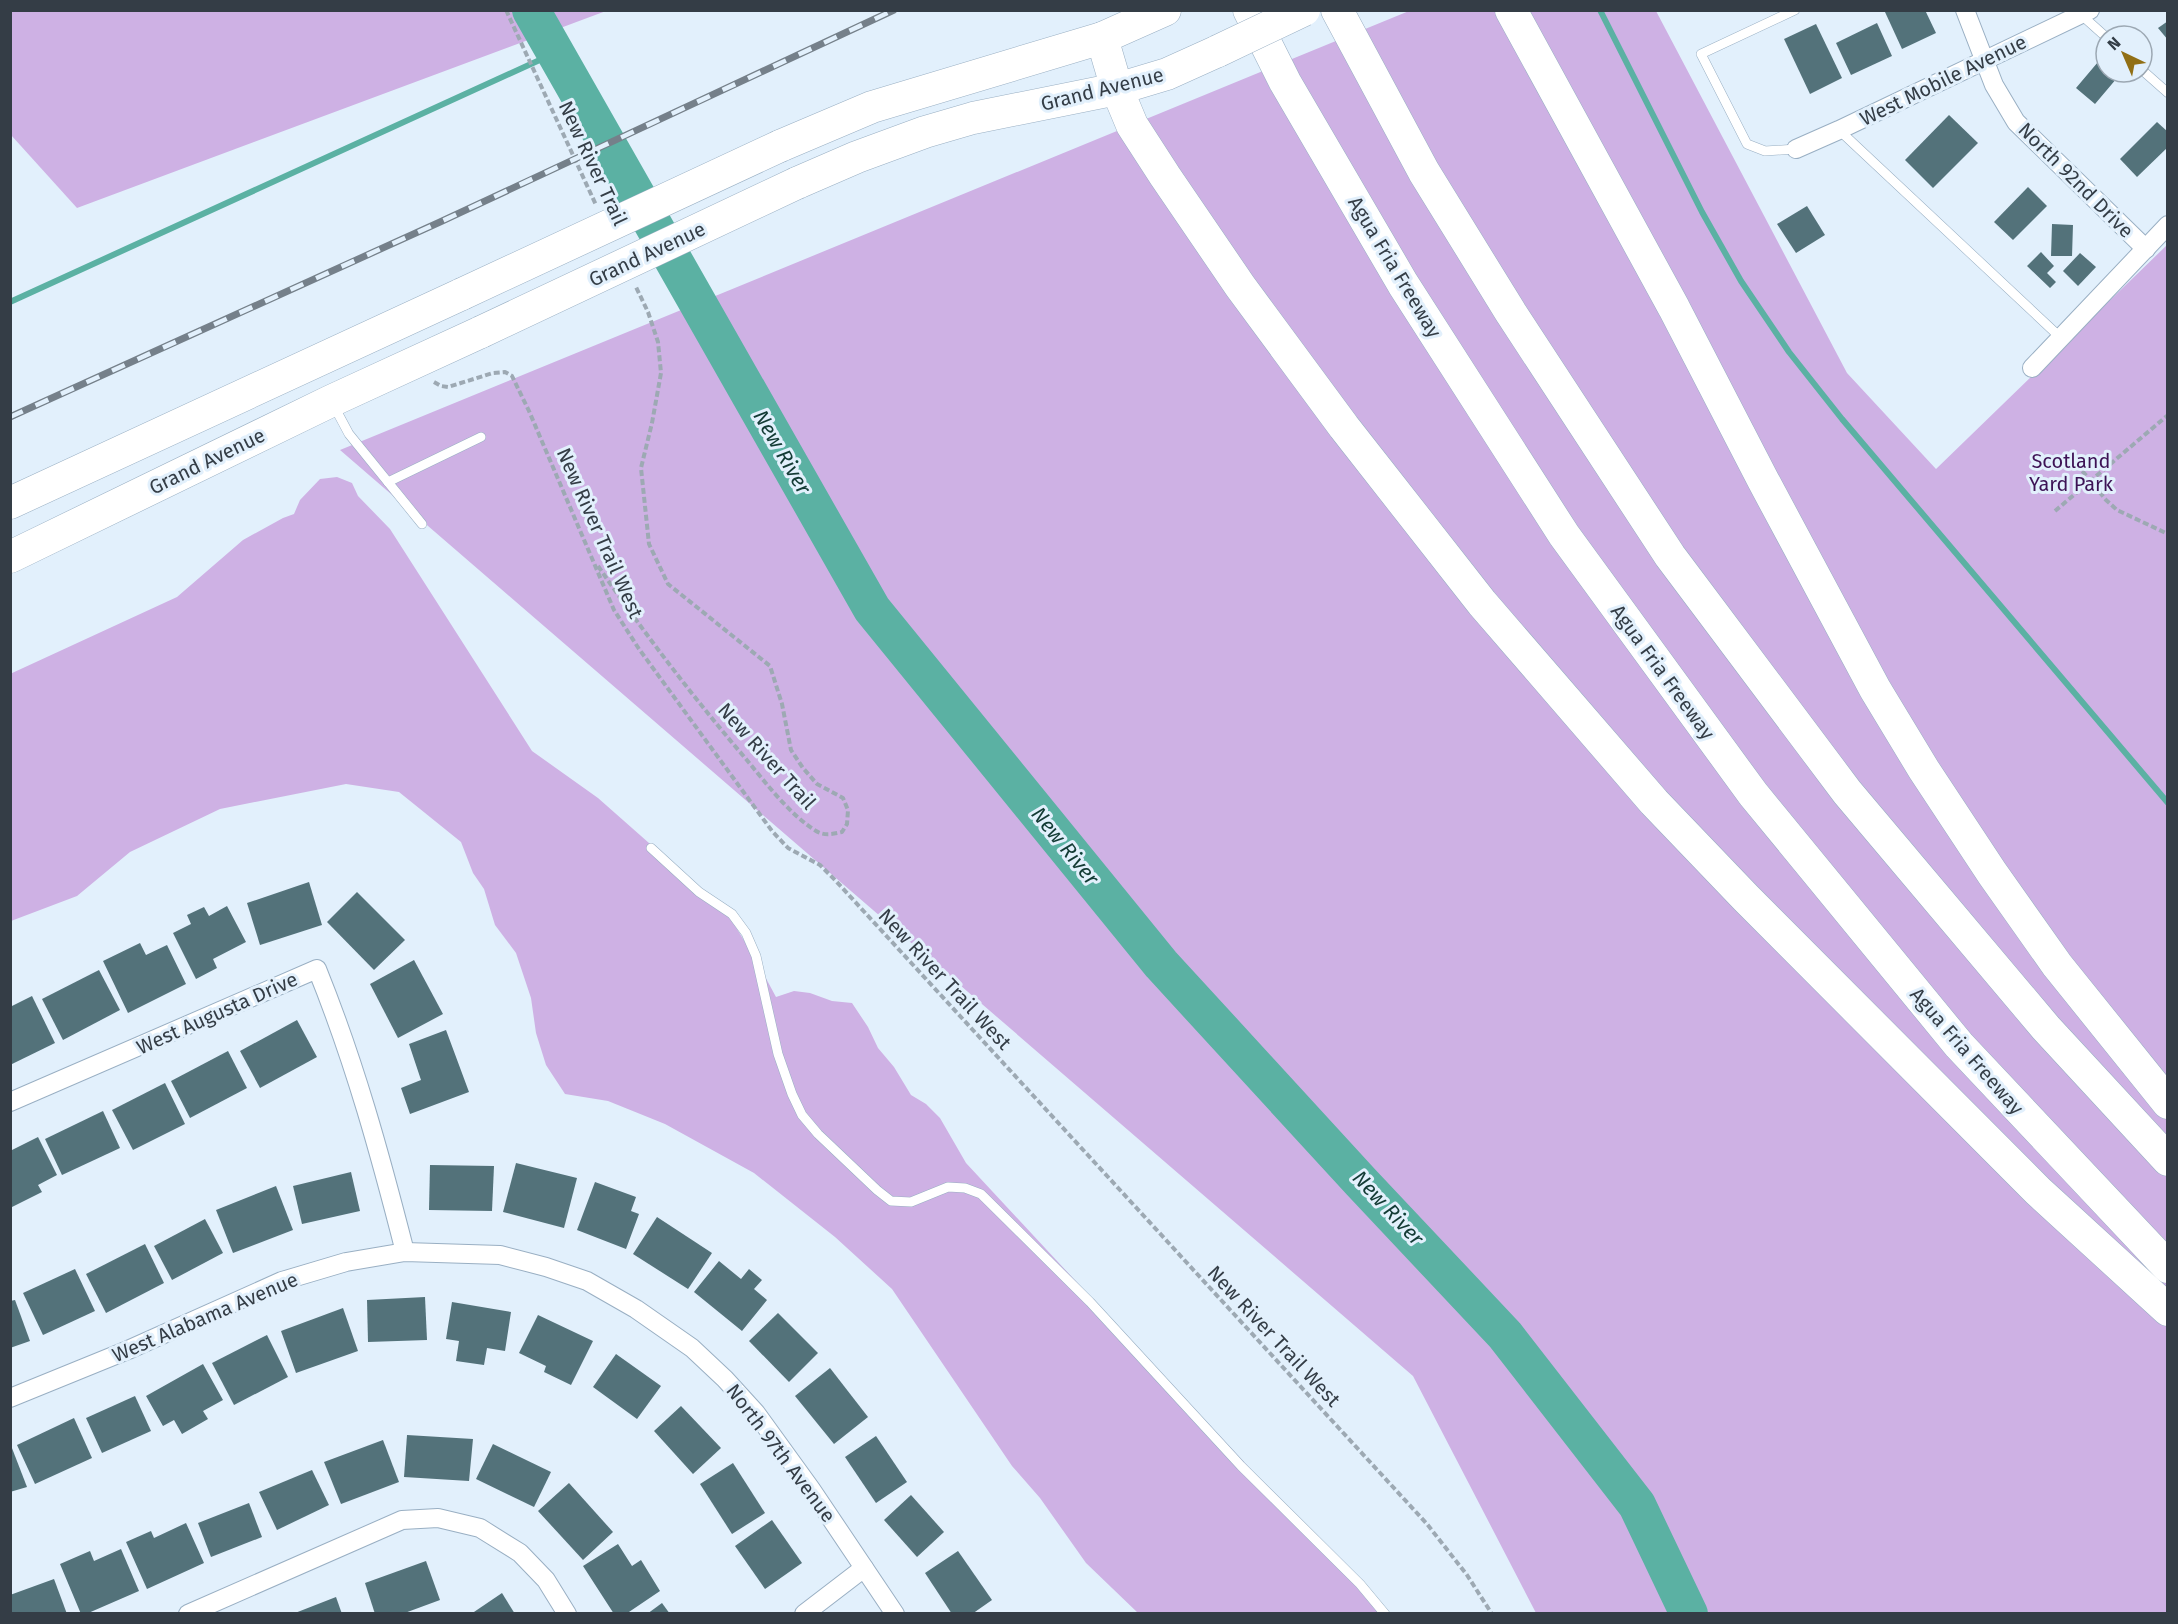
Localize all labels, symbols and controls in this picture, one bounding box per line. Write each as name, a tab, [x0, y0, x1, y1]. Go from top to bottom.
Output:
north arrow	[2094, 24, 2154, 84]
street label: West Mobile Avenue	[1856, 29, 2030, 131]
text: N	[2104, 33, 2124, 54]
street label: Grand Avenue	[1038, 62, 1166, 116]
street label: New River Trail	[554, 97, 632, 229]
street label: North 92nd Drive	[2013, 117, 2139, 243]
street label: Agua Fria Freeway	[1343, 192, 1447, 342]
street label: Grand Avenue	[585, 217, 709, 291]
water label: New River	[748, 405, 817, 500]
street label: Grand Avenue	[145, 423, 269, 499]
street label: New River Trail West	[552, 444, 649, 623]
park label: Scotland Yard Park	[2029, 449, 2114, 496]
street label: Agua Fria Freeway	[1606, 600, 1720, 744]
street label: New River Trail	[713, 698, 821, 814]
water label: New River	[1026, 802, 1105, 891]
street label: New River Trail West	[874, 904, 1017, 1055]
street label: West Augusta Drive	[133, 967, 301, 1059]
street label: Agua Fria Freeway	[1905, 982, 2029, 1120]
water label: New River	[1347, 1165, 1430, 1252]
street label: New River Trail West	[1203, 1261, 1346, 1412]
street label: West Alabama Avenue	[109, 1267, 301, 1367]
street label: North 97th Avenue	[721, 1379, 841, 1527]

